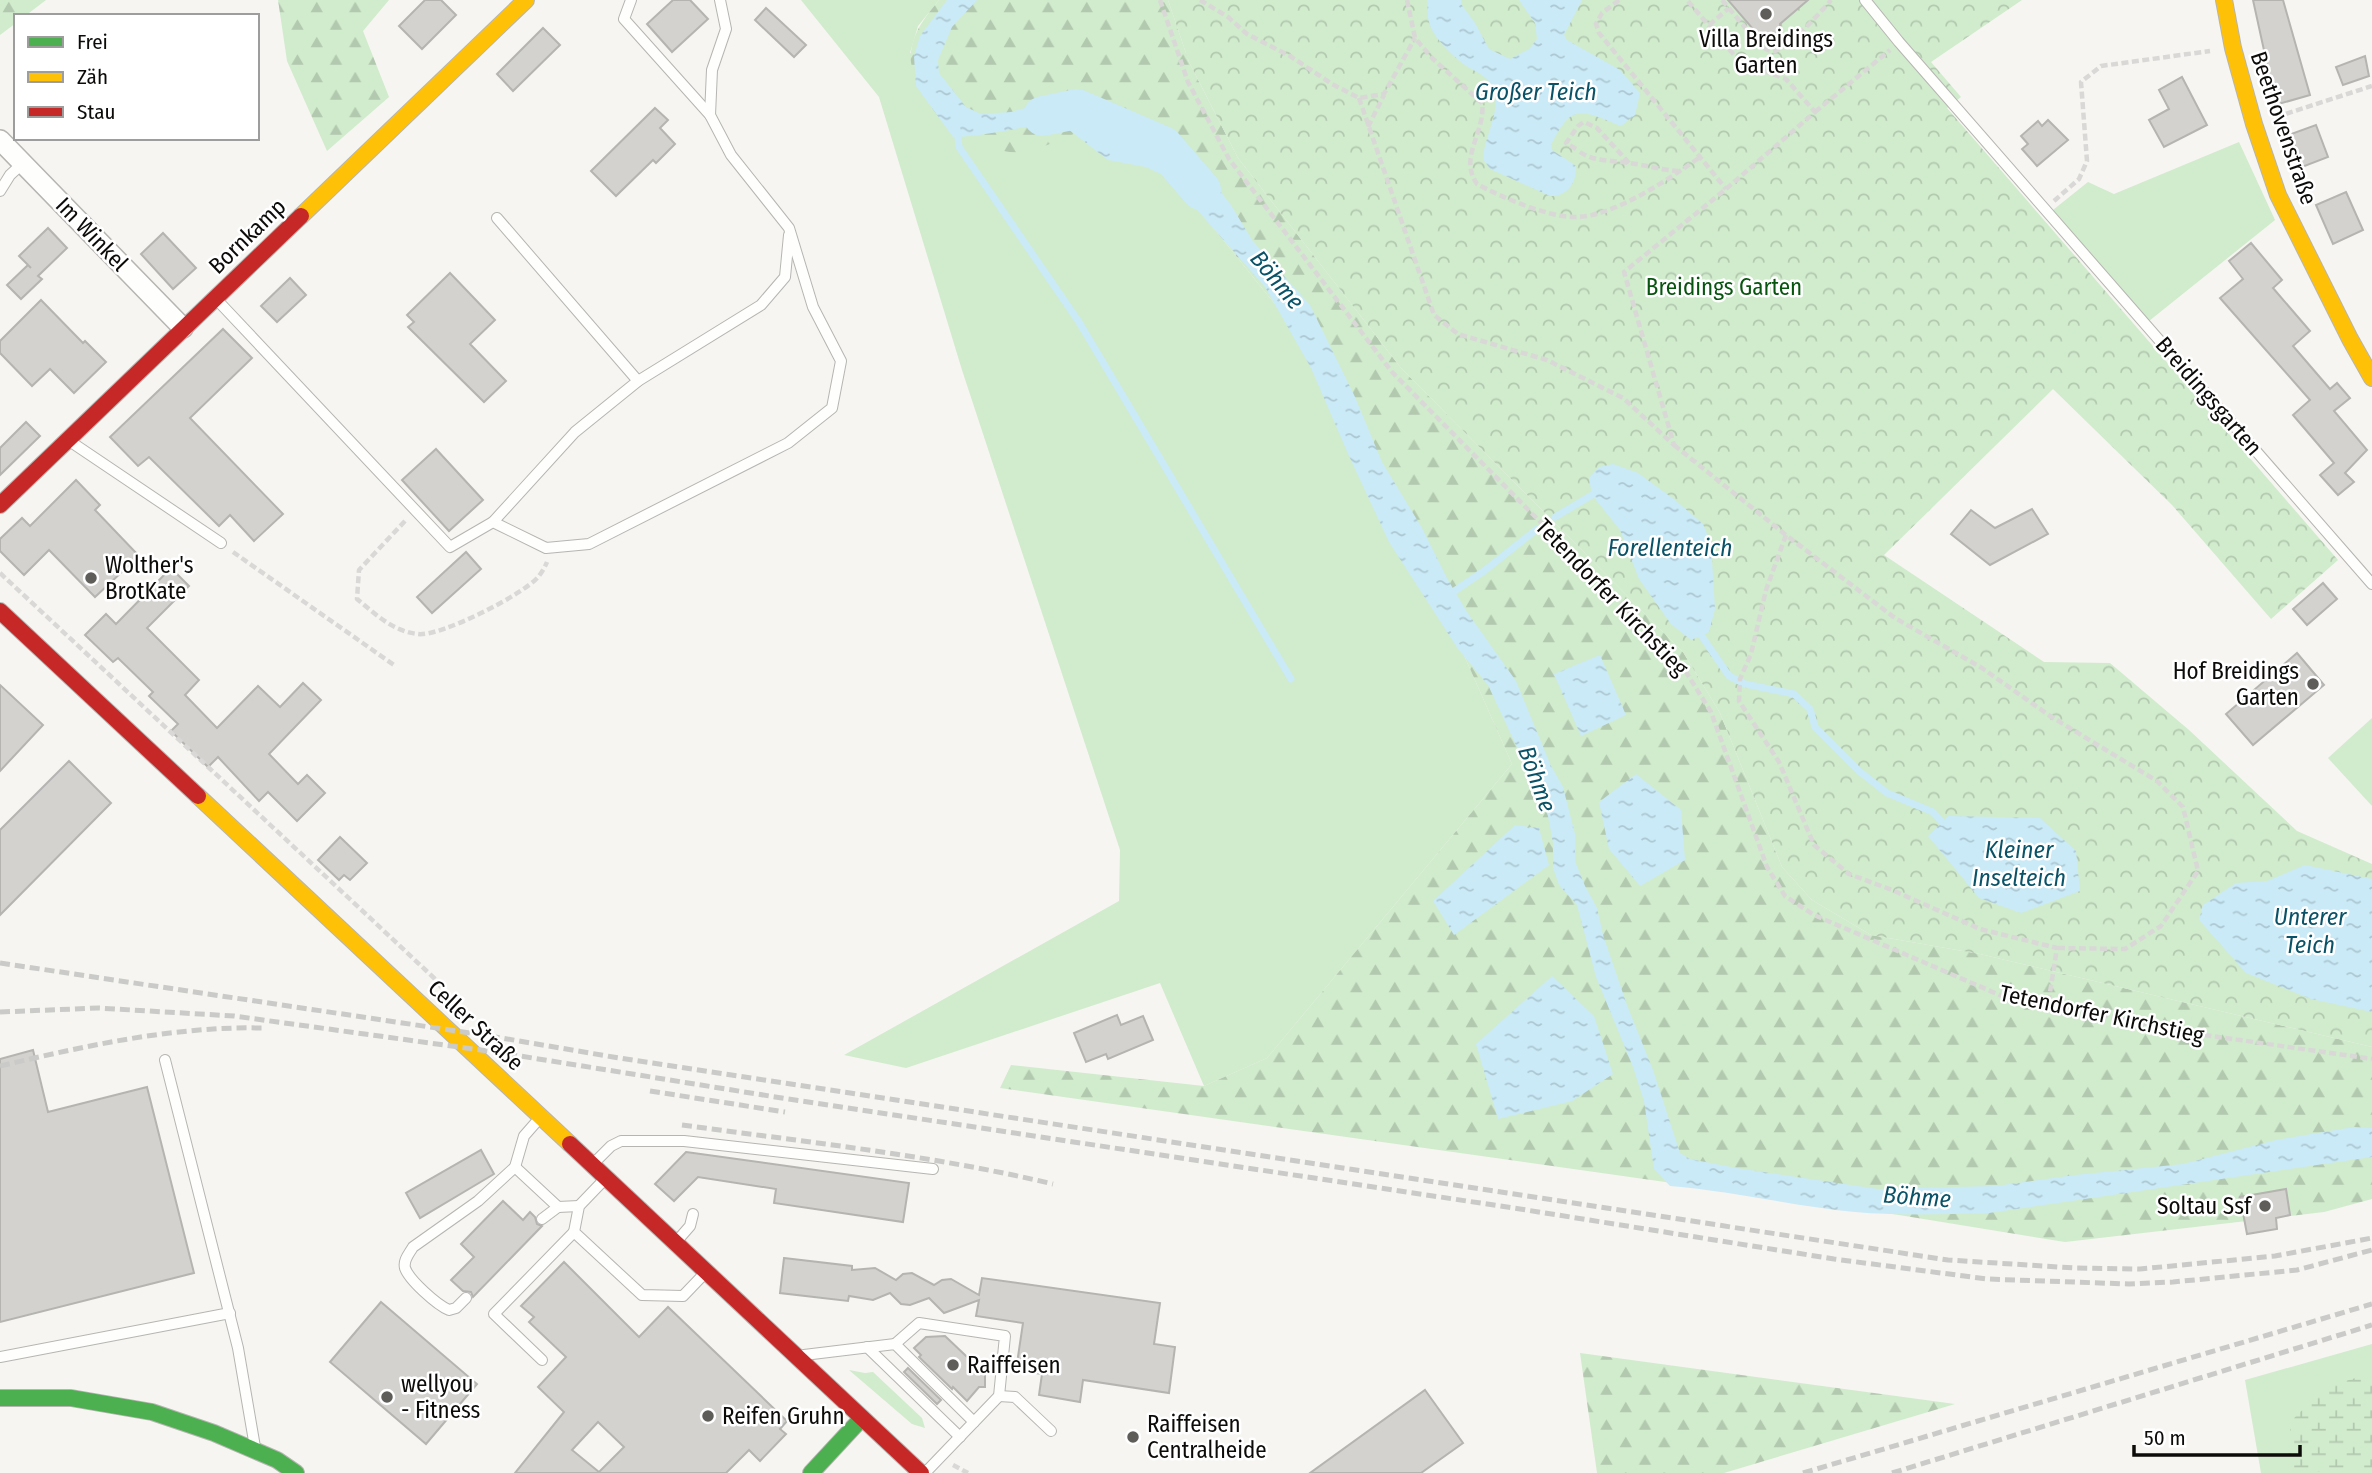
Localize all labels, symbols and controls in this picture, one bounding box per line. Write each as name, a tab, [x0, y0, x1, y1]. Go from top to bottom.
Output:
marker: Villa Breidings Garten	[1758, 6, 1774, 22]
legend	[14, 14, 259, 140]
place label: Villa Breidings Garten	[1699, 25, 1833, 79]
text: Frei	[77, 29, 108, 55]
street label: Beethovenstraße	[2245, 48, 2323, 208]
text: Zäh	[77, 64, 108, 90]
water label: Großer Teich	[1475, 78, 1597, 106]
text: Stau	[77, 99, 115, 125]
street label: Im Winkel	[50, 191, 134, 277]
street label: Bornkamp	[203, 192, 291, 280]
water label: Böhme	[1244, 245, 1310, 315]
park label: Breidings Garten	[1646, 273, 1802, 301]
street label: Breidingsgarten	[2150, 331, 2268, 461]
street label: Tetendorfer Kirchstieg	[1530, 512, 1694, 682]
water label: Forellenteich	[1607, 534, 1733, 562]
place label: Wolther's BrotKate	[105, 551, 194, 605]
marker: Wolther's BrotKate	[83, 570, 99, 586]
place label: Hof Breidings Garten	[2173, 657, 2299, 711]
marker: Hof Breidings Garten	[2305, 676, 2321, 692]
water label: Böhme	[1512, 742, 1562, 816]
water label: Kleiner Inselteich	[1972, 836, 2066, 892]
water label: Unterer Teich	[2274, 903, 2347, 959]
street label: Celler Straße	[422, 974, 530, 1076]
street label: Tetendorfer Kirchstieg	[1997, 979, 2207, 1049]
water label: Böhme	[1882, 1181, 1952, 1213]
place label: Soltau Ssf	[2157, 1192, 2253, 1220]
marker: Soltau Ssf	[2257, 1198, 2273, 1214]
place label: Raiffeisen	[967, 1351, 1061, 1379]
marker: Raiffeisen	[945, 1357, 961, 1373]
place label: wellyou - Fitness	[401, 1370, 481, 1424]
marker: wellyou - Fitness	[379, 1389, 395, 1405]
place label: Reifen Gruhn	[722, 1402, 845, 1430]
marker: Reifen Gruhn	[700, 1408, 716, 1424]
place label: Raiffeisen Centralheide	[1147, 1410, 1267, 1464]
scale bar	[2134, 1414, 2300, 1458]
text: 50 m	[2144, 1425, 2186, 1451]
marker: Raiffeisen Centralheide	[1125, 1429, 1141, 1445]

